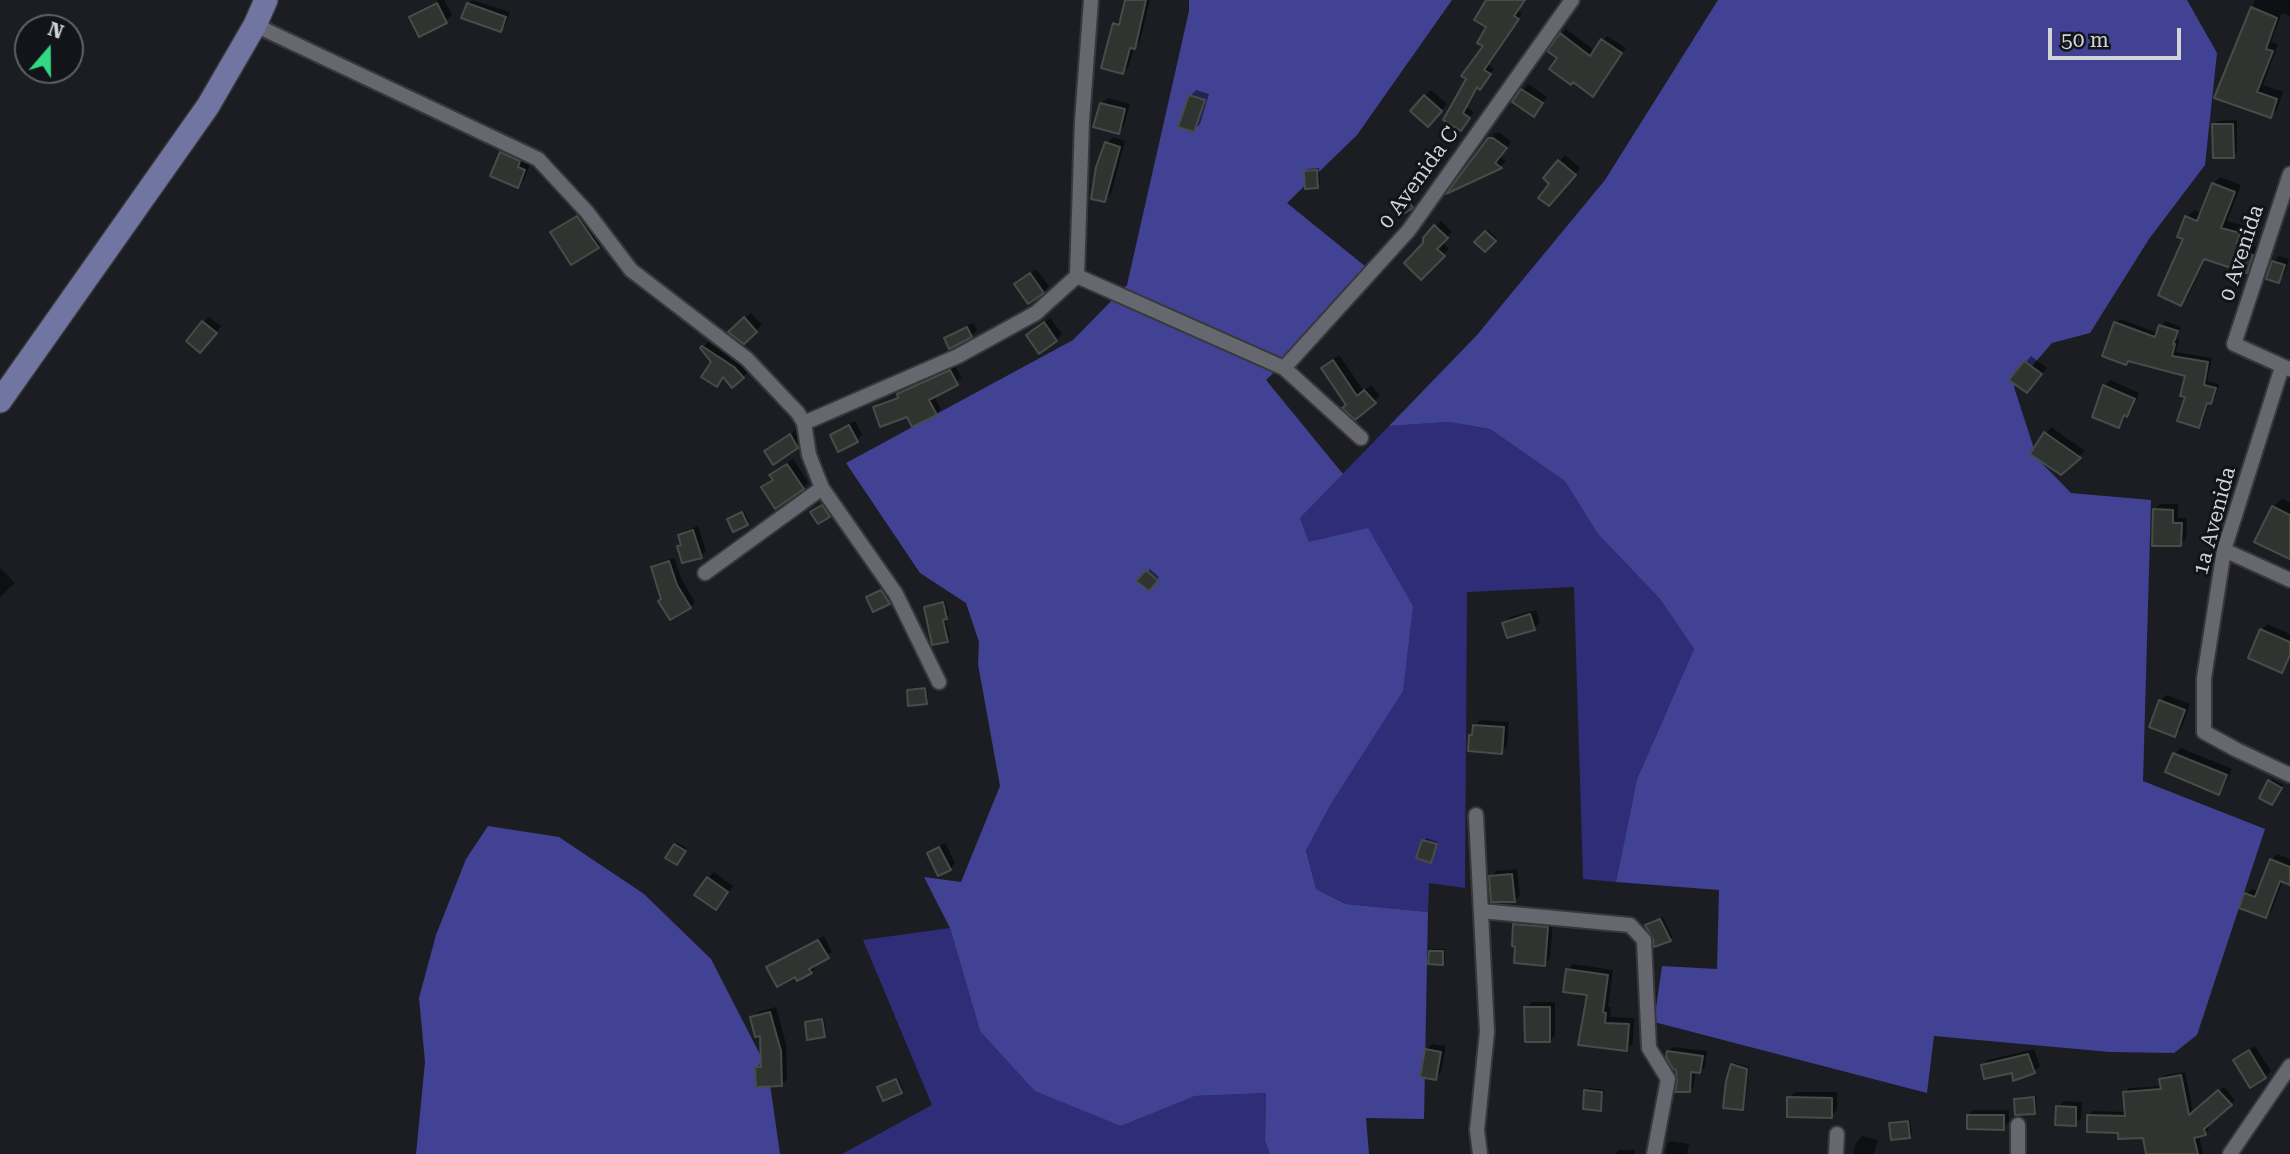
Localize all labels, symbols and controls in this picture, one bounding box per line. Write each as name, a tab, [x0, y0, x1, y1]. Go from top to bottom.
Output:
north arrow	[14, 14, 84, 84]
scale bar	[2052, 14, 2185, 58]
text: N	[45, 17, 66, 44]
text: 50 m	[2061, 28, 2109, 52]
street label: 0 Avenida C	[1374, 122, 1464, 234]
street label: 0 Avenida	[2215, 202, 2269, 304]
street label: 1a Avenida	[2188, 464, 2242, 578]

